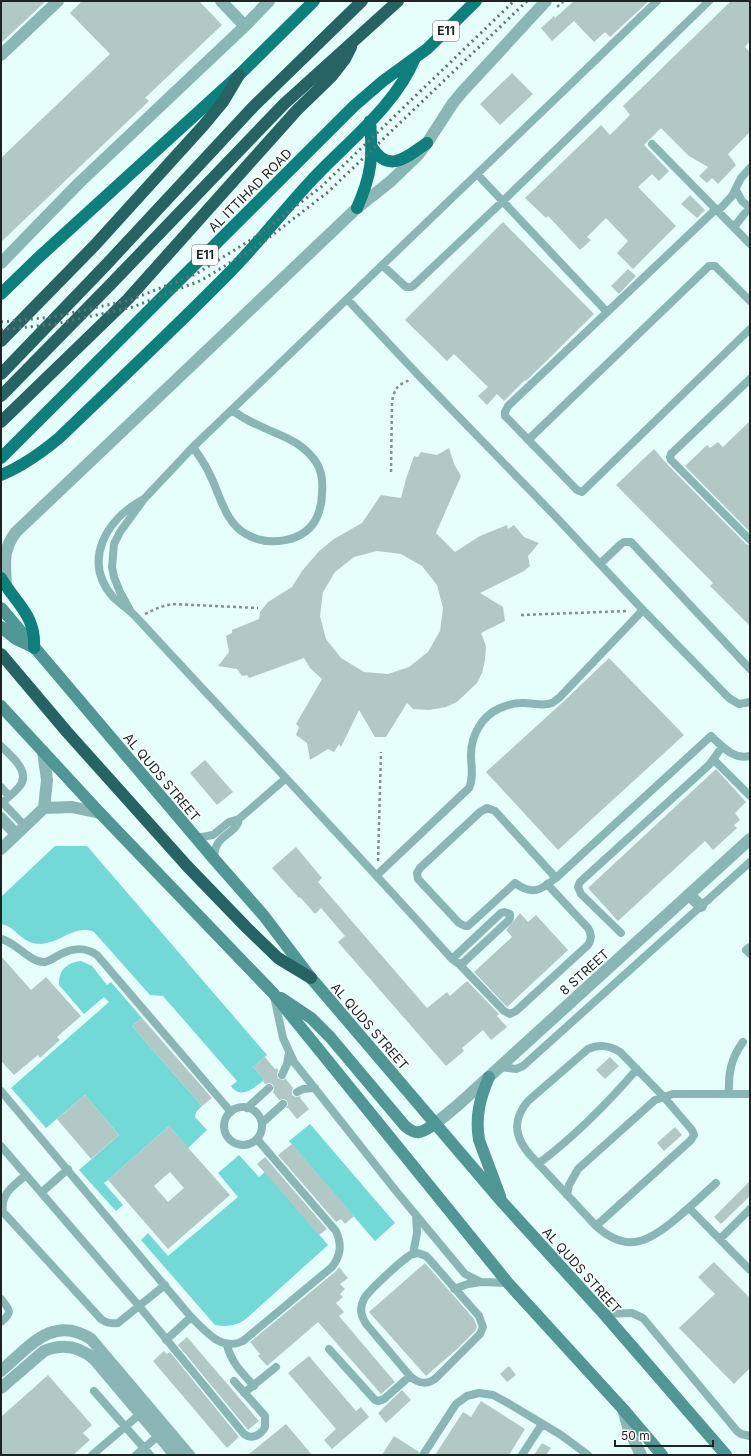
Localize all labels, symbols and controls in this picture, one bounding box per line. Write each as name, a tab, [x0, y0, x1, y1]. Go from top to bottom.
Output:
road number: E11	[433, 21, 459, 41]
street label: AL ITTIHAD ROAD	[205, 145, 295, 235]
road number: E11	[192, 245, 218, 265]
street label: AL QUDS STREET	[120, 730, 204, 824]
street label: 8 STREET	[556, 946, 612, 998]
street label: AL QUDS STREET	[328, 979, 412, 1073]
street label: AL QUDS STREET	[539, 1224, 625, 1316]
scale bar	[615, 1422, 713, 1448]
text: 50 m	[621, 1428, 650, 1443]

